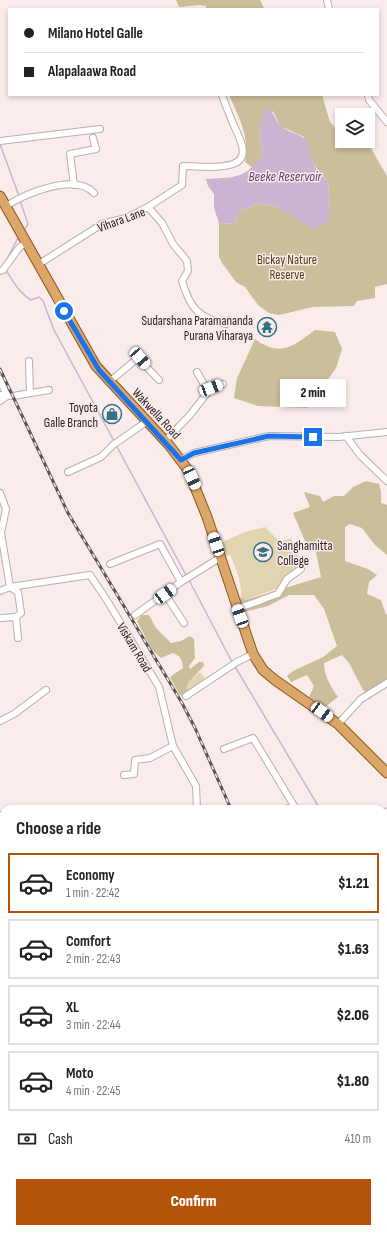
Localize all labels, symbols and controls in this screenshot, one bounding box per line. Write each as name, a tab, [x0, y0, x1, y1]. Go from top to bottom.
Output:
text: Milano Hotel Galle	[48, 24, 143, 43]
text: Alapalaawa Road	[48, 62, 136, 81]
map controls	[335, 108, 375, 148]
button: layers	[335, 108, 375, 148]
water label: Beeke Reservoir	[248, 168, 323, 185]
street label: Vihara Lane	[95, 204, 148, 236]
park label: Bickay Nature Reserve	[257, 252, 317, 283]
route start	[55, 302, 73, 320]
place label: Sudarshana Paramananda Purana Viharaya	[141, 313, 253, 344]
temple icon: Sudarshana Paramananda Purana Viharaya	[256, 316, 278, 338]
car	[128, 345, 152, 371]
car	[198, 378, 224, 398]
callout: 2 min	[280, 379, 346, 407]
street label: Wakwella Road	[129, 385, 184, 443]
text: 2 min	[300, 385, 326, 401]
place label: Toyota Galle Branch	[44, 400, 98, 431]
shop icon: Toyota Galle Branch	[101, 403, 123, 425]
route end	[304, 428, 322, 446]
car	[181, 465, 203, 491]
car	[206, 531, 226, 557]
place label: Sanghamitta College	[277, 538, 333, 569]
school or university icon: Sanghamitta College	[252, 541, 274, 563]
car	[152, 582, 178, 606]
car	[230, 603, 250, 629]
street label: Viskam Road	[113, 620, 155, 675]
car	[309, 700, 335, 724]
text: Choose a ride	[16, 818, 101, 839]
icon: car	[18, 865, 54, 901]
text: Economy	[66, 866, 115, 885]
text: $1.21	[338, 874, 369, 893]
text: 1 min · 22:42	[66, 885, 120, 901]
icon: car	[18, 931, 54, 967]
text: Comfort	[66, 932, 111, 951]
text: $1.63	[337, 940, 369, 959]
text: 2 min · 22:43	[66, 951, 121, 967]
icon: car	[18, 997, 54, 1033]
text: XL	[66, 998, 79, 1017]
text: $2.06	[336, 1006, 369, 1025]
text: 3 min · 22:44	[66, 1017, 121, 1033]
icon: car	[18, 1063, 54, 1099]
text: Moto	[66, 1064, 93, 1083]
text: $1.80	[336, 1072, 369, 1091]
text: 4 min · 22:45	[66, 1083, 120, 1099]
icon: cash	[16, 1128, 38, 1150]
text: Cash	[48, 1130, 73, 1149]
text: 410 m	[345, 1131, 371, 1147]
button: Confirm	[16, 1179, 371, 1225]

